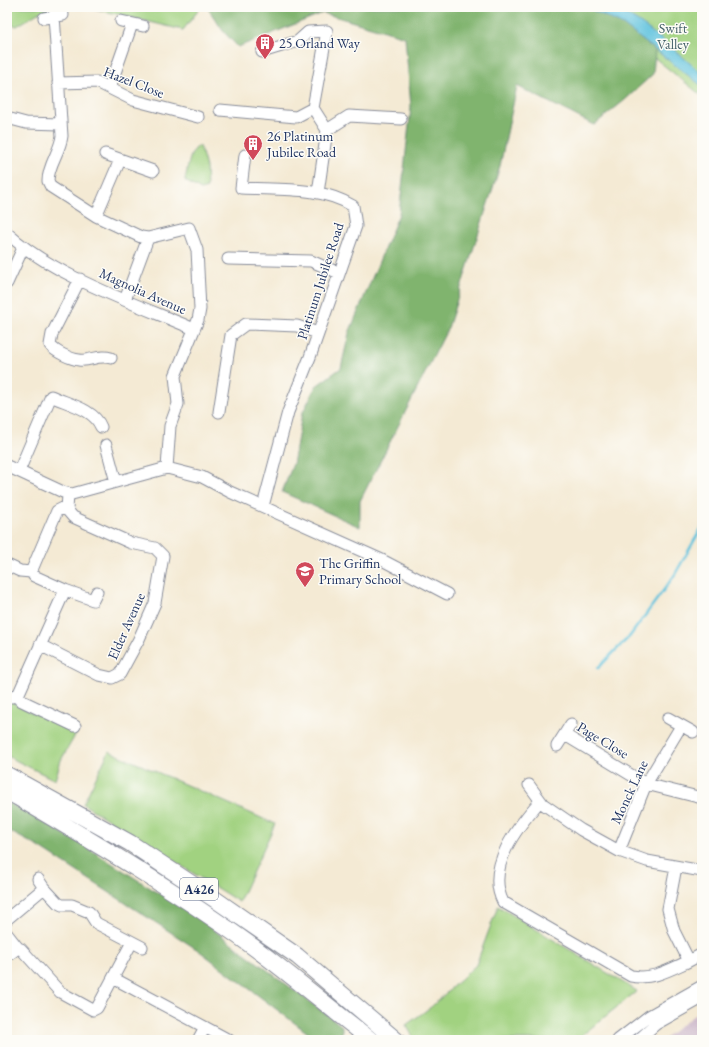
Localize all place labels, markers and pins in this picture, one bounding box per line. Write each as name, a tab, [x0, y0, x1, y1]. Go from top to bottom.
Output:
building icon: 25 Orland Way	[254, 32, 276, 60]
place label: 25 Orland Way	[279, 34, 361, 52]
place label: 26 Platinum Jubilee Road	[266, 127, 337, 161]
building icon: 26 Platinum Jubilee Road	[242, 133, 264, 161]
place label: The Griffin Primary School	[319, 554, 402, 588]
school or university icon: The Griffin Primary School	[294, 560, 316, 588]

